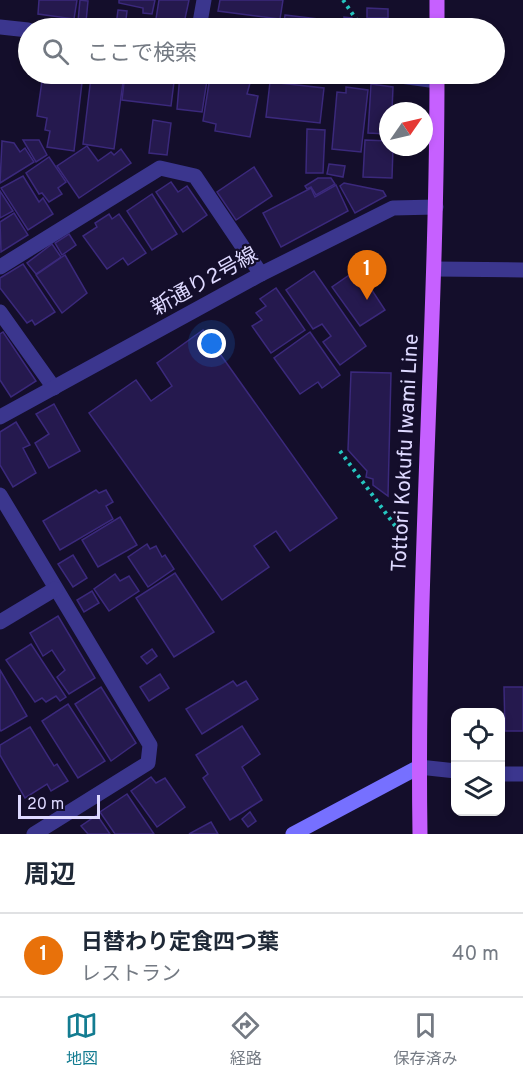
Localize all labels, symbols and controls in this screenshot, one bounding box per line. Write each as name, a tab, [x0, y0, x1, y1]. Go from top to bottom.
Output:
search box	[18, 18, 505, 84]
icon: search	[39, 35, 72, 68]
text: ここで検索	[87, 41, 197, 68]
north arrow	[379, 102, 433, 156]
street label: 新通り2号線	[147, 242, 263, 322]
pin: 1	[348, 250, 386, 300]
your location	[197, 329, 226, 358]
street label: Tottori Kokufu Iwami Line	[386, 333, 426, 573]
map controls	[451, 708, 505, 816]
button: locate	[451, 708, 505, 762]
button: layers	[451, 762, 505, 816]
scale bar	[18, 792, 100, 820]
text: 20 m	[27, 795, 64, 815]
text: 周辺	[24, 860, 76, 893]
text: 日替わり定食四つ葉	[81, 930, 279, 957]
text: 1	[40, 942, 48, 968]
text: 40 m	[452, 942, 499, 968]
text: レストラン	[81, 962, 181, 988]
tab: 地図	[65, 1009, 98, 1070]
tab: 経路	[229, 1009, 262, 1070]
tab: 保存済み	[393, 1009, 457, 1070]

